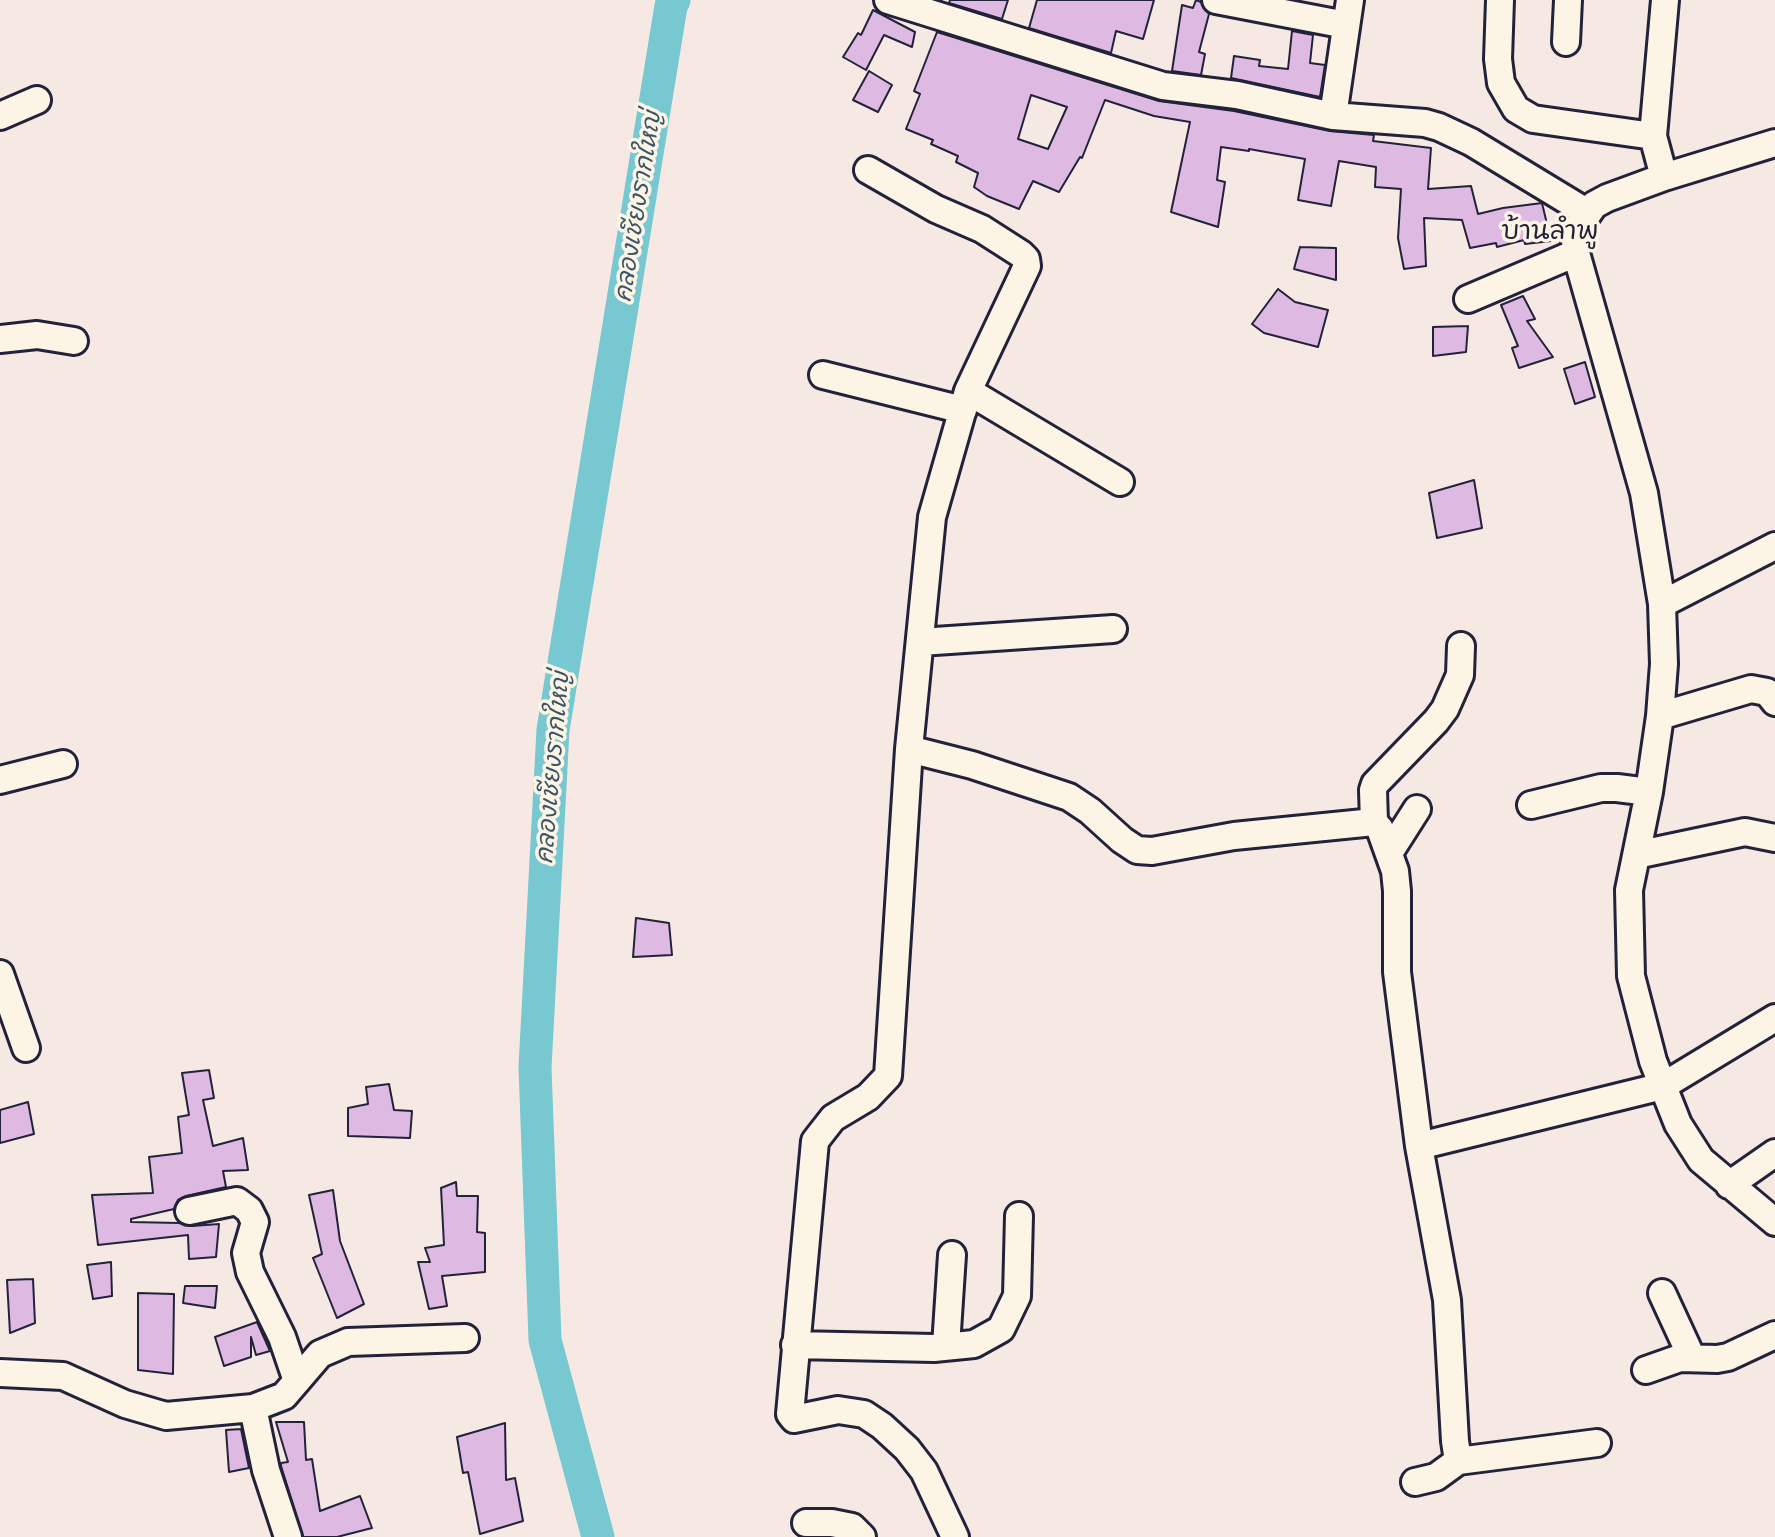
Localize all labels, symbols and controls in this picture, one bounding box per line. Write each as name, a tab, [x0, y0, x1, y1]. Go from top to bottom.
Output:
water label: คลองเชียงรากใหญ่	[611, 110, 669, 304]
district label: บ้านลำพู	[1501, 218, 1599, 250]
water label: คลองเชียงรากใหญ่	[532, 671, 578, 865]

